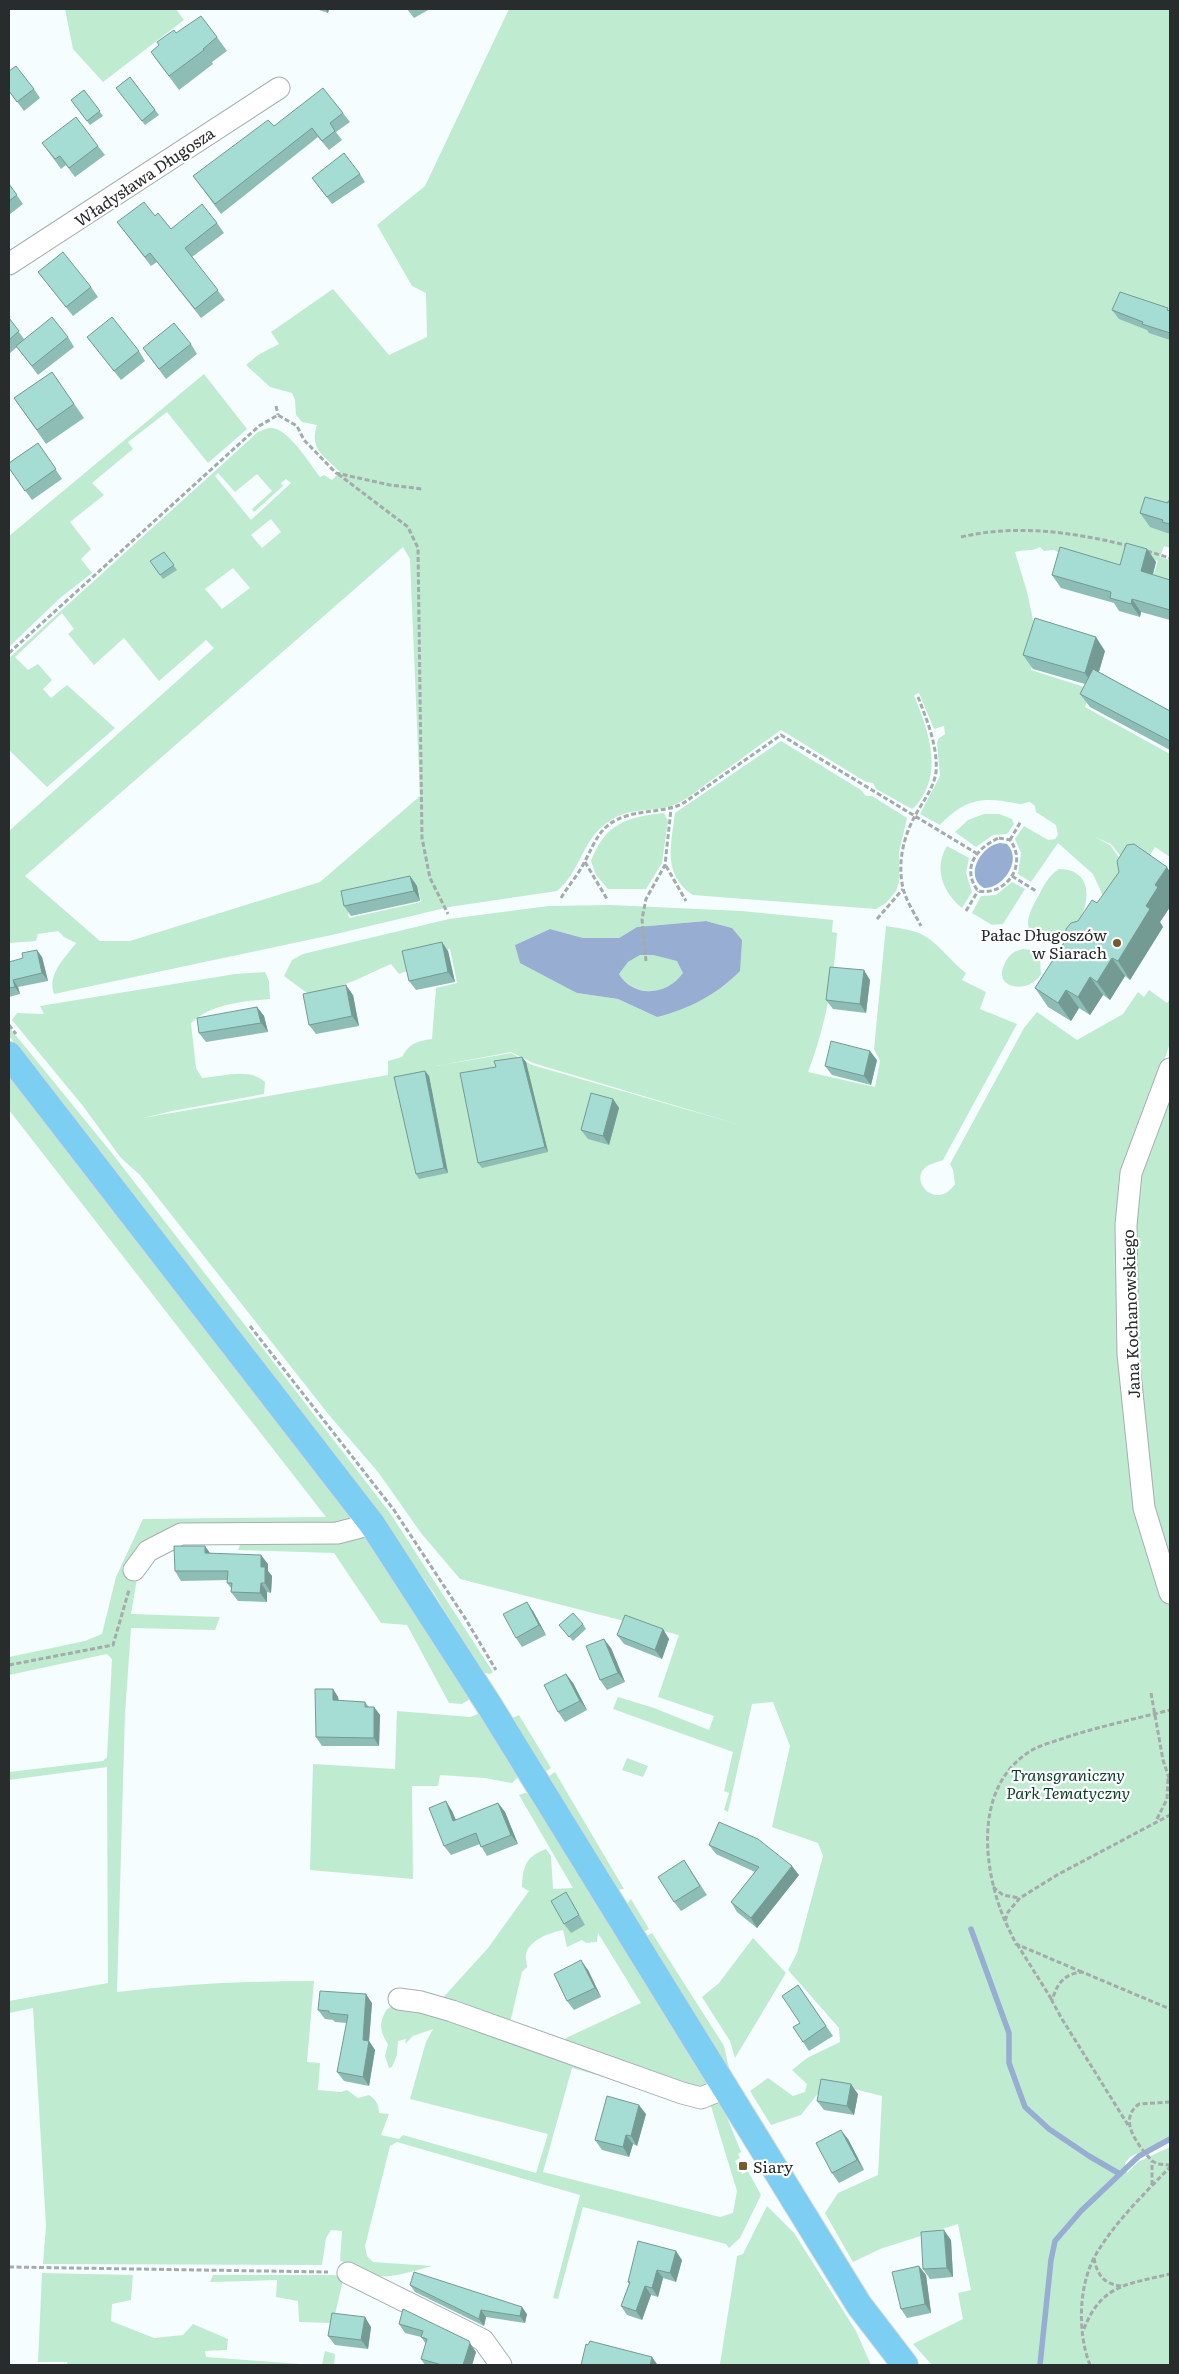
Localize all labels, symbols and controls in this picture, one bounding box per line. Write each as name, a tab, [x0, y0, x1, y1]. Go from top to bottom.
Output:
street label: Władysława Długosza	[69, 120, 219, 232]
place label: Pałac Długoszów w Siarach	[981, 922, 1107, 964]
marker: Pałac Długoszów w Siarach	[1111, 937, 1123, 949]
street label: Jana Kochanowskiego	[1115, 1229, 1145, 1399]
park label: Transgraniczny Park Tematyczny	[1006, 1762, 1130, 1804]
place label: Siary	[753, 2154, 794, 2178]
marker: Siary	[737, 2160, 749, 2172]

